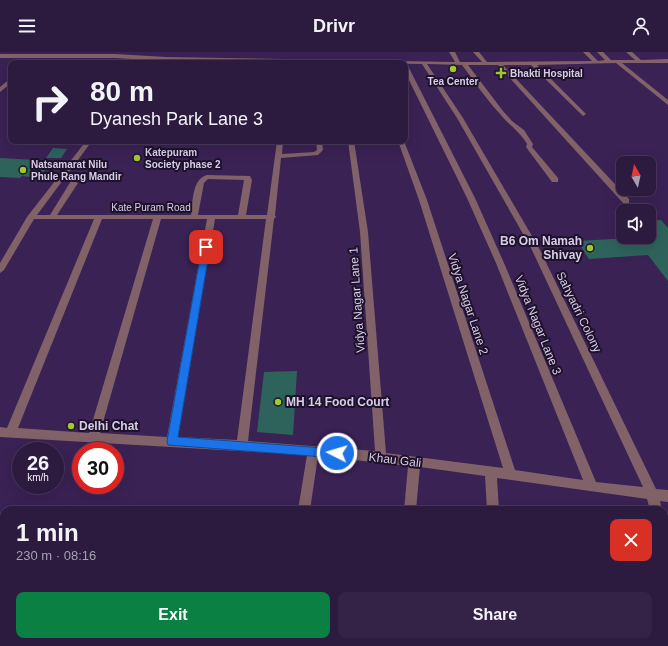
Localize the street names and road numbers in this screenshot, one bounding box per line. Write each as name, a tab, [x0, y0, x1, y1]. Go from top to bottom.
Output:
street label: Kate Puram Road	[111, 202, 191, 213]
street label: Vidya Nagar Lane 1	[346, 246, 368, 353]
street label: Vidya Nagar Lane 2	[445, 251, 491, 357]
street label: Sahyadri Colony	[553, 269, 605, 355]
street label: Vidya Nagar Lane 3	[512, 273, 564, 377]
street label: Khau Gali	[368, 450, 422, 470]

